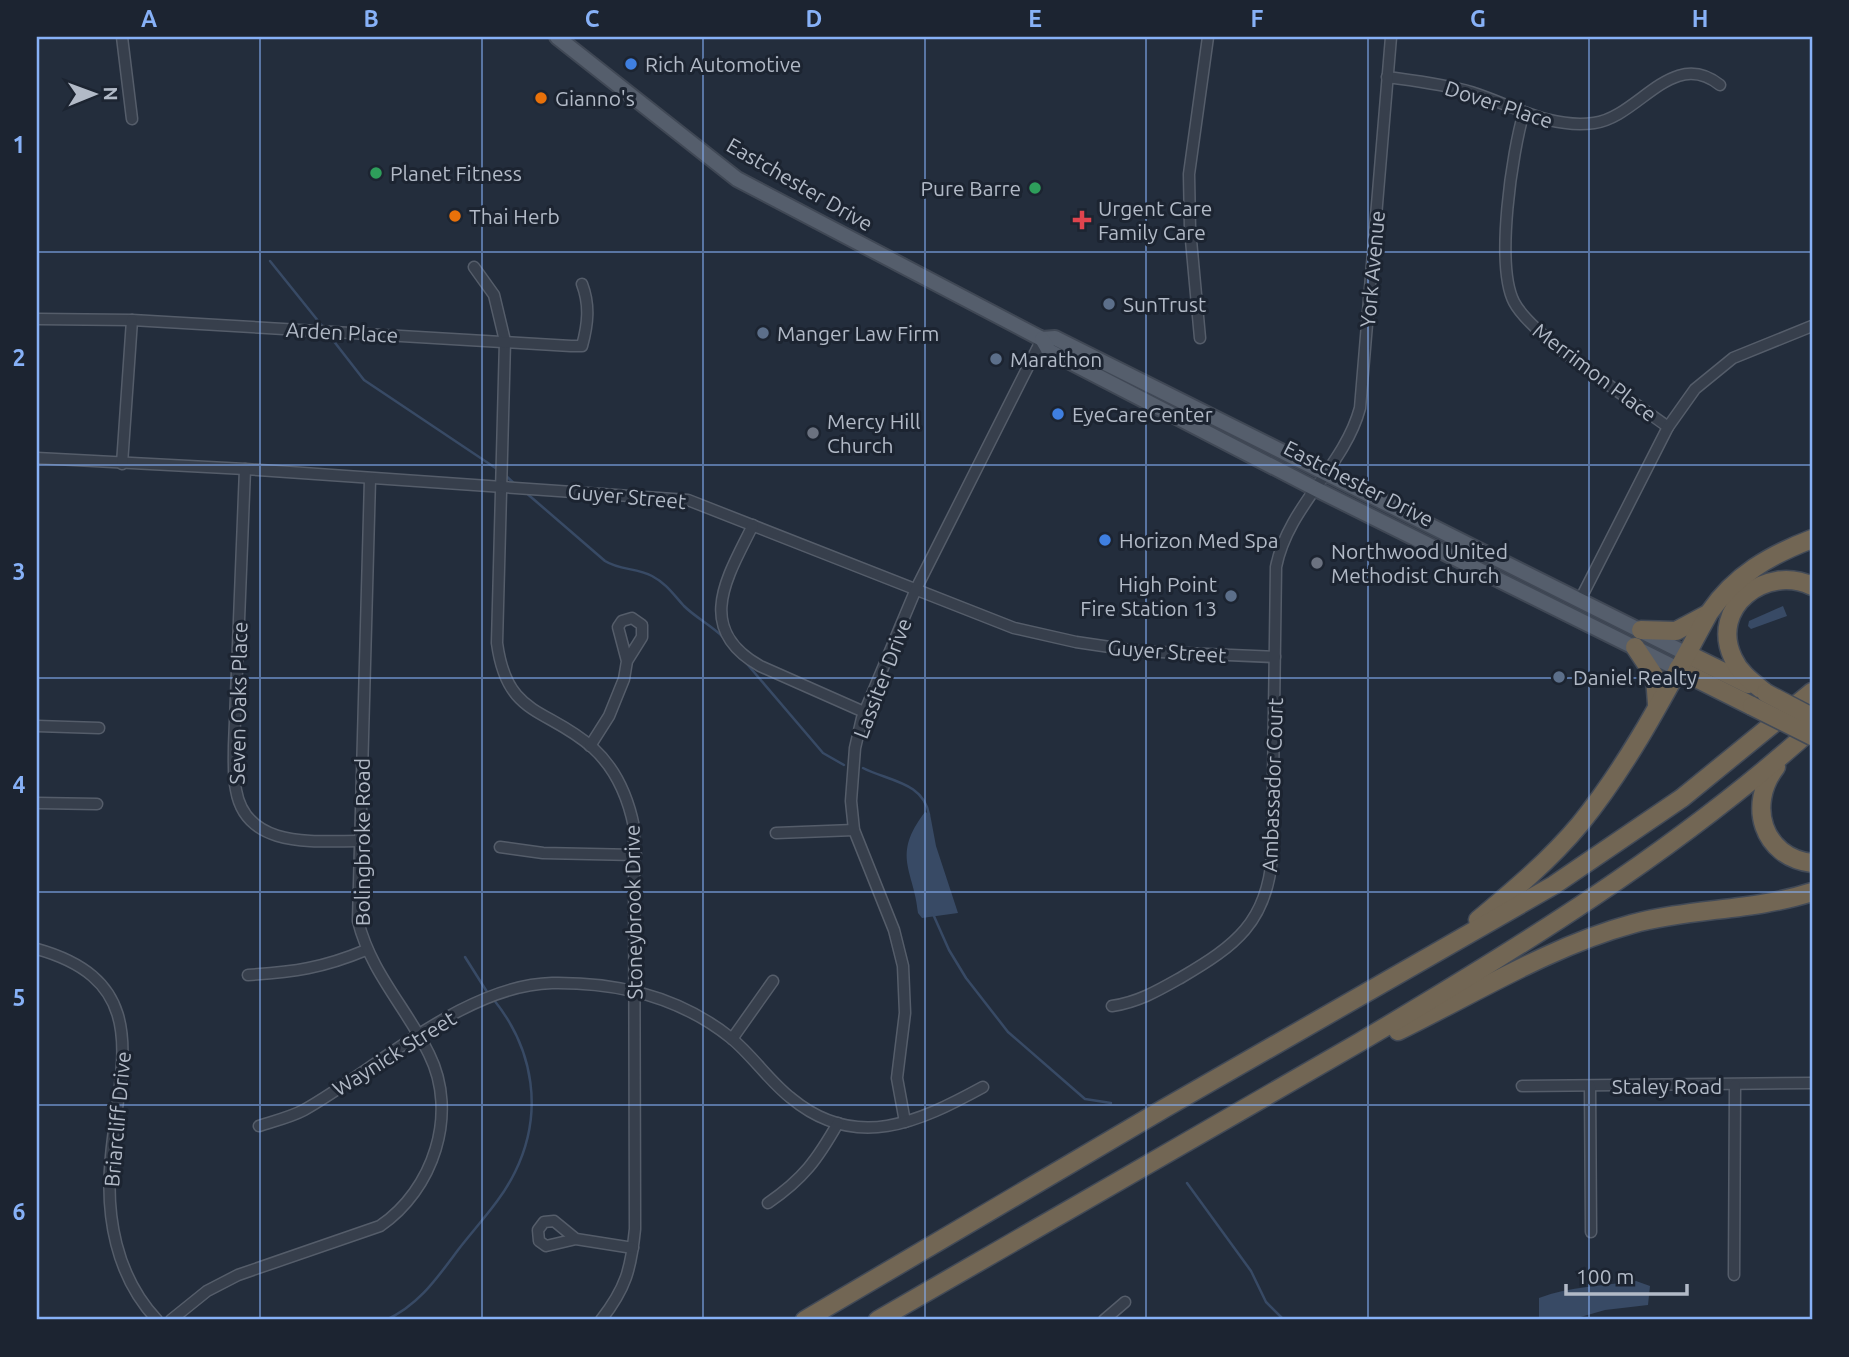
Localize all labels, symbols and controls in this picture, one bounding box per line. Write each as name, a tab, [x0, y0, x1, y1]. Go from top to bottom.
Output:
text: A	[141, 6, 157, 31]
text: B	[363, 6, 379, 31]
text: C	[585, 6, 600, 31]
text: D	[806, 6, 822, 31]
text: E	[1028, 6, 1042, 31]
text: F	[1251, 6, 1264, 31]
text: G	[1470, 6, 1486, 31]
text: H	[1692, 6, 1708, 31]
place label: Rich Automotive	[645, 52, 801, 76]
marker: Rich Automotive	[623, 56, 639, 72]
north arrow	[60, 60, 130, 130]
street label: Dover Place	[1442, 75, 1556, 133]
text: N	[100, 86, 122, 101]
place label: Gianno's	[555, 86, 635, 110]
marker: Gianno's	[533, 90, 549, 106]
text: 1	[13, 132, 25, 157]
street label: Eastchester Drive	[723, 132, 877, 236]
place label: Planet Fitness	[390, 161, 522, 185]
marker: Planet Fitness	[368, 165, 384, 181]
place label: Pure Barre	[920, 176, 1021, 200]
marker: Pure Barre	[1027, 180, 1043, 196]
place label: Urgent Care Family Care	[1098, 196, 1212, 244]
place label: Thai Herb	[469, 204, 560, 228]
marker: Thai Herb	[447, 208, 463, 224]
street label: York Avenue	[1355, 209, 1389, 329]
marker: Urgent Care Family Care	[1072, 210, 1092, 230]
place label: SunTrust	[1123, 292, 1206, 316]
marker: SunTrust	[1101, 296, 1117, 312]
street label: Arden Place	[285, 317, 399, 347]
street label: Merrimon Place	[1529, 318, 1661, 426]
place label: Manger Law Firm	[777, 321, 939, 345]
marker: Manger Law Firm	[755, 325, 771, 341]
text: 2	[13, 345, 25, 370]
place label: Marathon	[1010, 347, 1102, 371]
marker: Marathon	[988, 351, 1004, 367]
place label: EyeCareCenter	[1072, 402, 1213, 426]
marker: EyeCareCenter	[1050, 406, 1066, 422]
place label: Mercy Hill Church	[827, 409, 920, 457]
marker: Mercy Hill Church	[805, 425, 821, 441]
street label: Eastchester Drive	[1280, 435, 1438, 531]
street label: Guyer Street	[567, 479, 687, 513]
place label: Horizon Med Spa	[1119, 528, 1279, 552]
marker: Horizon Med Spa	[1097, 532, 1113, 548]
place label: Northwood United Methodist Church	[1331, 539, 1508, 587]
marker: Northwood United Methodist Church	[1309, 555, 1325, 571]
text: 3	[13, 559, 25, 584]
place label: High Point Fire Station 13	[1080, 572, 1217, 620]
marker: High Point Fire Station 13	[1223, 588, 1239, 604]
street label: Lassiter Drive	[848, 614, 916, 742]
street label: Seven Oaks Place	[225, 621, 251, 785]
street label: Guyer Street	[1107, 635, 1227, 667]
place label: Daniel Realty	[1573, 665, 1697, 689]
marker: Daniel Realty	[1551, 669, 1567, 685]
street label: Ambassador Court	[1257, 697, 1287, 873]
street label: Bolingbroke Road	[350, 758, 374, 926]
text: 4	[13, 772, 26, 797]
street label: Stoneybrook Drive	[619, 824, 647, 1000]
text: 5	[13, 985, 25, 1010]
street label: Waynick Street	[328, 1006, 460, 1100]
street label: Briarcliff Drive	[99, 1050, 135, 1188]
street label: Staley Road	[1612, 1074, 1722, 1098]
text: 6	[13, 1199, 26, 1224]
scale bar	[1566, 1252, 1686, 1296]
text: 100 m	[1576, 1264, 1634, 1288]

